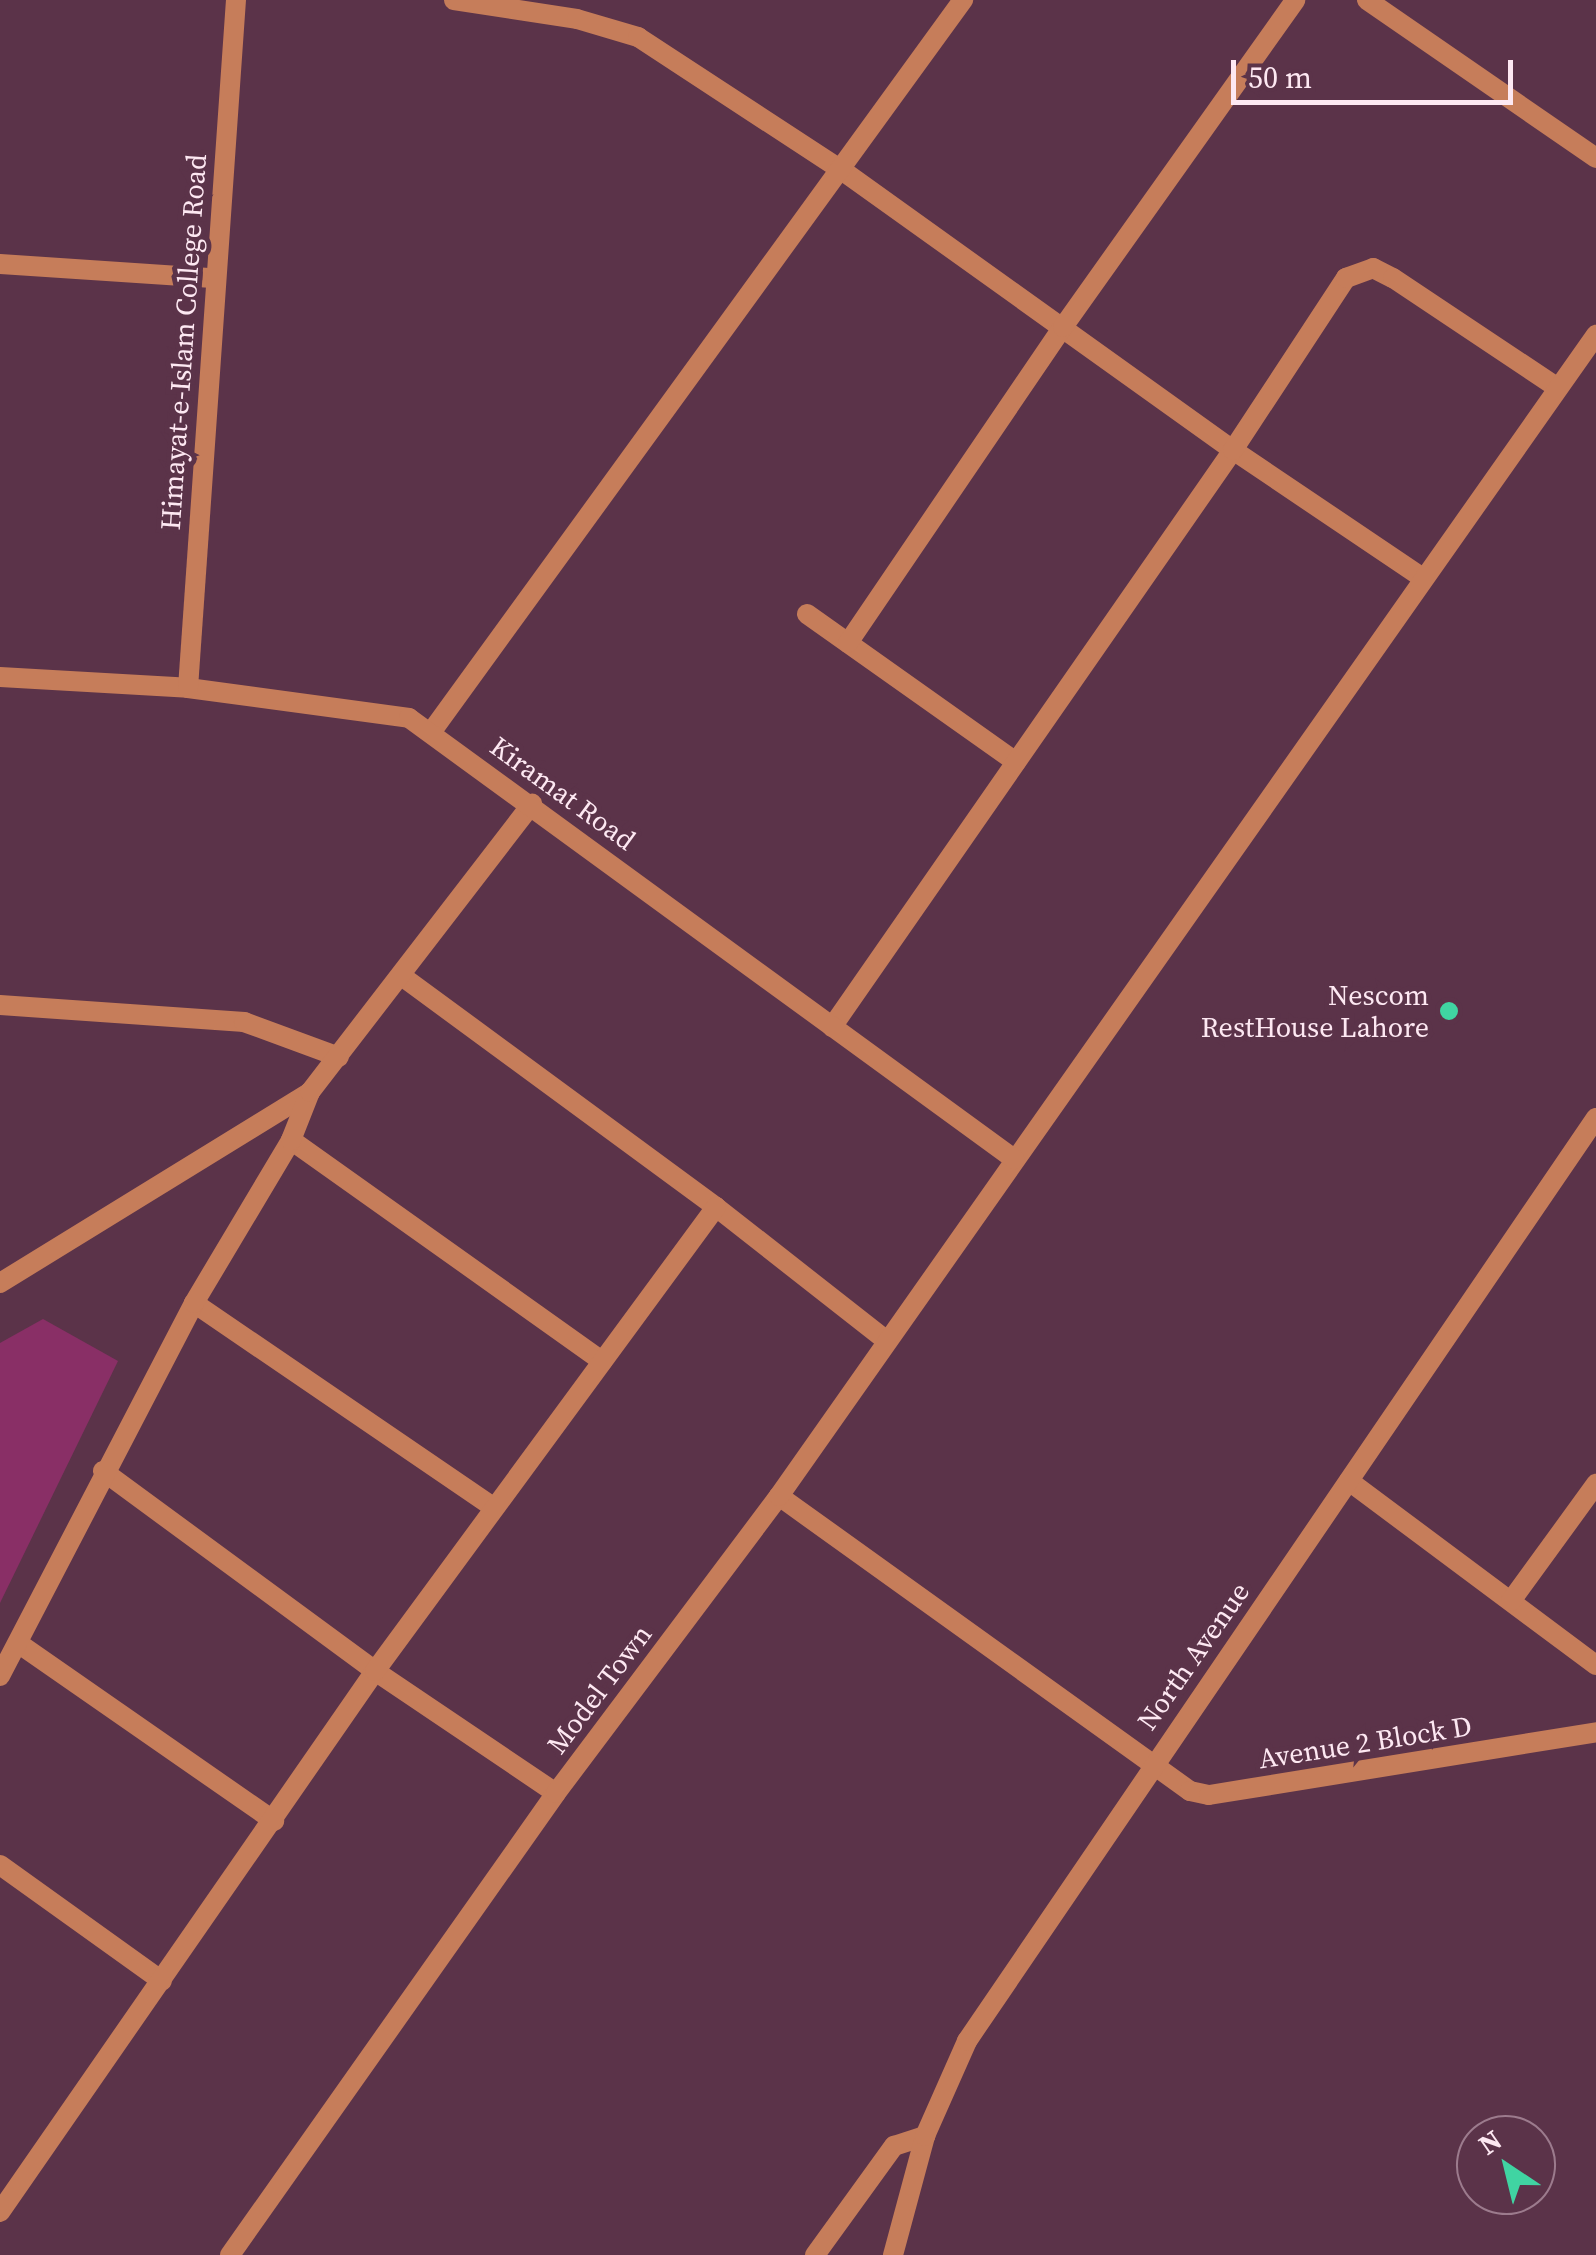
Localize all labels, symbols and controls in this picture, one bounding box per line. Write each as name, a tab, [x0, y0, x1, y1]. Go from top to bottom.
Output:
scale bar	[1236, 40, 1518, 102]
text: 50 m	[1248, 57, 1312, 98]
street label: Himayat-e-Islam College Road	[153, 153, 213, 531]
street label: Kiramat Road	[484, 729, 642, 857]
place label: Nescom RestHouse Lahore	[1201, 978, 1429, 1044]
marker: Nescom RestHouse Lahore	[1438, 1000, 1460, 1022]
street label: North Avenue	[1130, 1576, 1256, 1736]
street label: Model Town	[539, 1618, 659, 1760]
street label: Avenue 2 Block D	[1256, 1709, 1474, 1775]
north arrow	[1456, 2115, 1556, 2215]
text: N	[1471, 2121, 1509, 2163]

